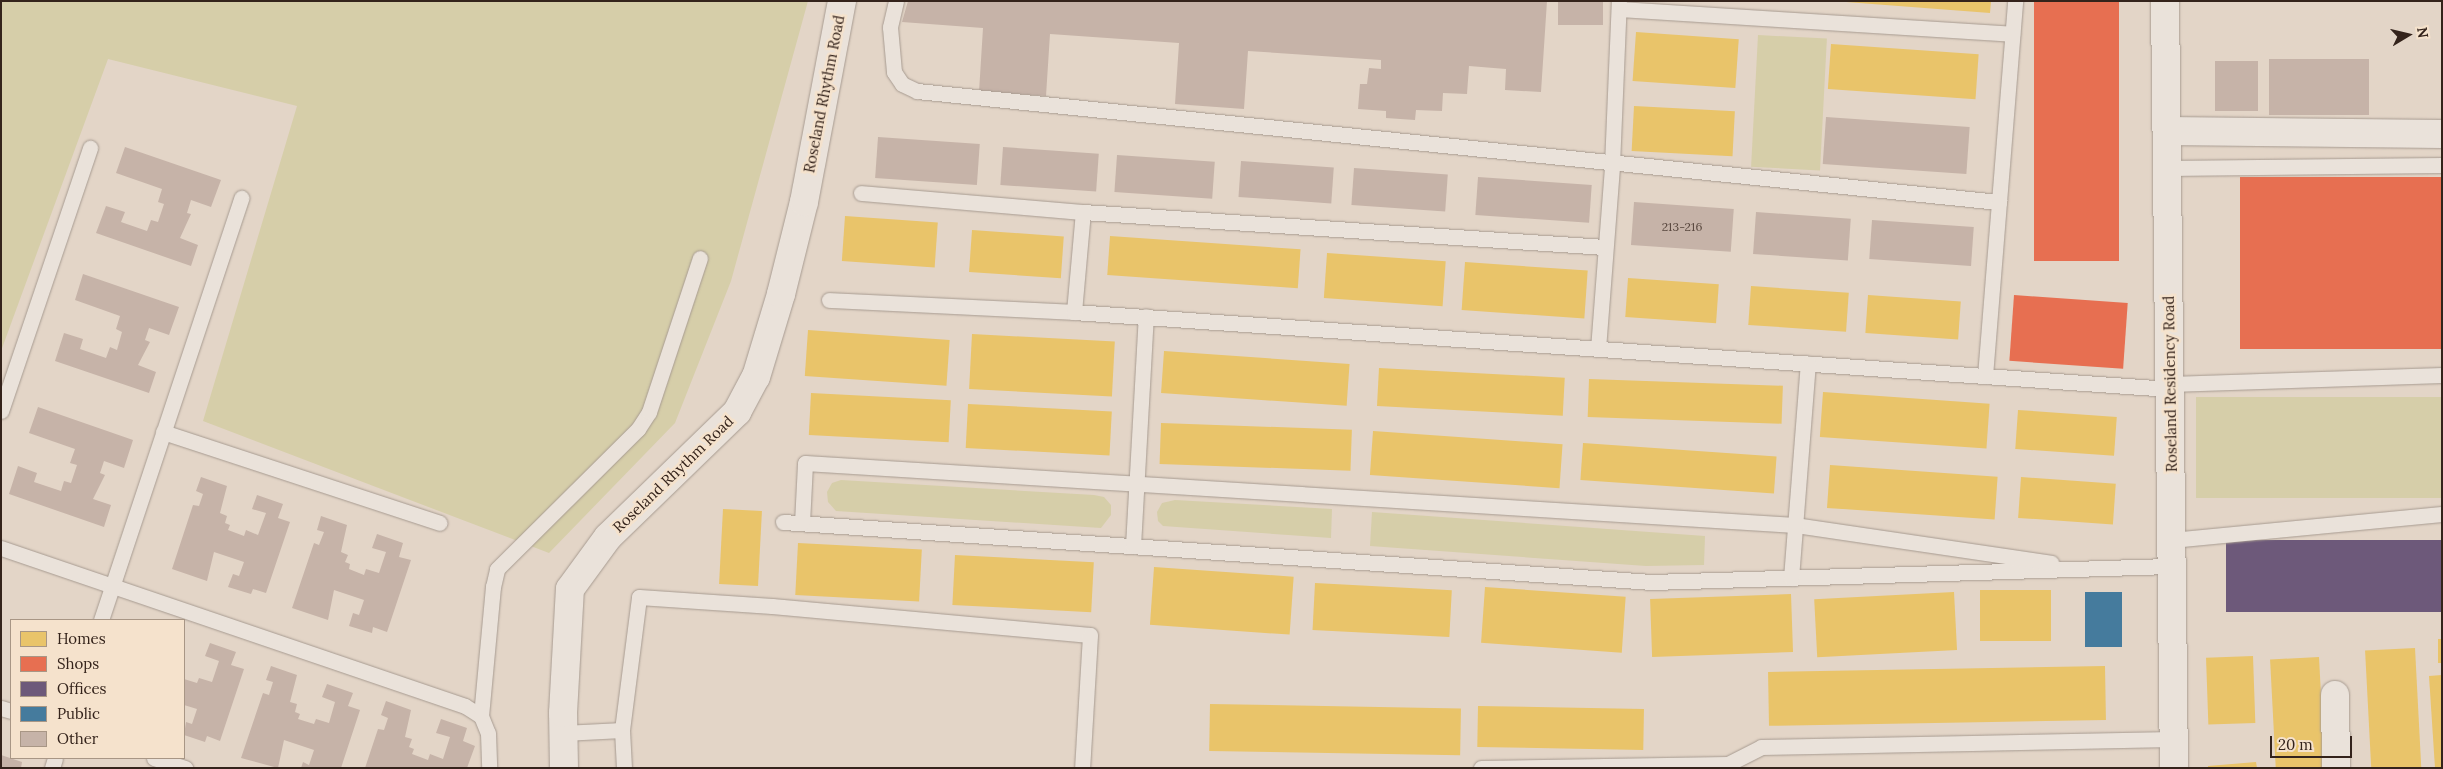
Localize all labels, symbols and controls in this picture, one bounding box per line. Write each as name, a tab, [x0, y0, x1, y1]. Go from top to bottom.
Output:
north arrow	[2383, 10, 2433, 60]
street label: Roseland Rhythm Road	[800, 14, 848, 174]
text: N	[2413, 26, 2433, 39]
house number: 213-216	[1662, 220, 1702, 234]
street label: Roseland Residency Road	[2159, 296, 2181, 472]
street label: Roseland Rhythm Road	[609, 412, 737, 536]
legend	[10, 619, 185, 759]
text: Homes	[57, 629, 106, 648]
text: Shops	[57, 654, 99, 673]
text: Offices	[57, 679, 106, 698]
text: Public	[57, 704, 100, 723]
scale bar	[2273, 726, 2356, 758]
text: Other	[57, 729, 98, 748]
text: 20 m	[2278, 735, 2313, 754]

